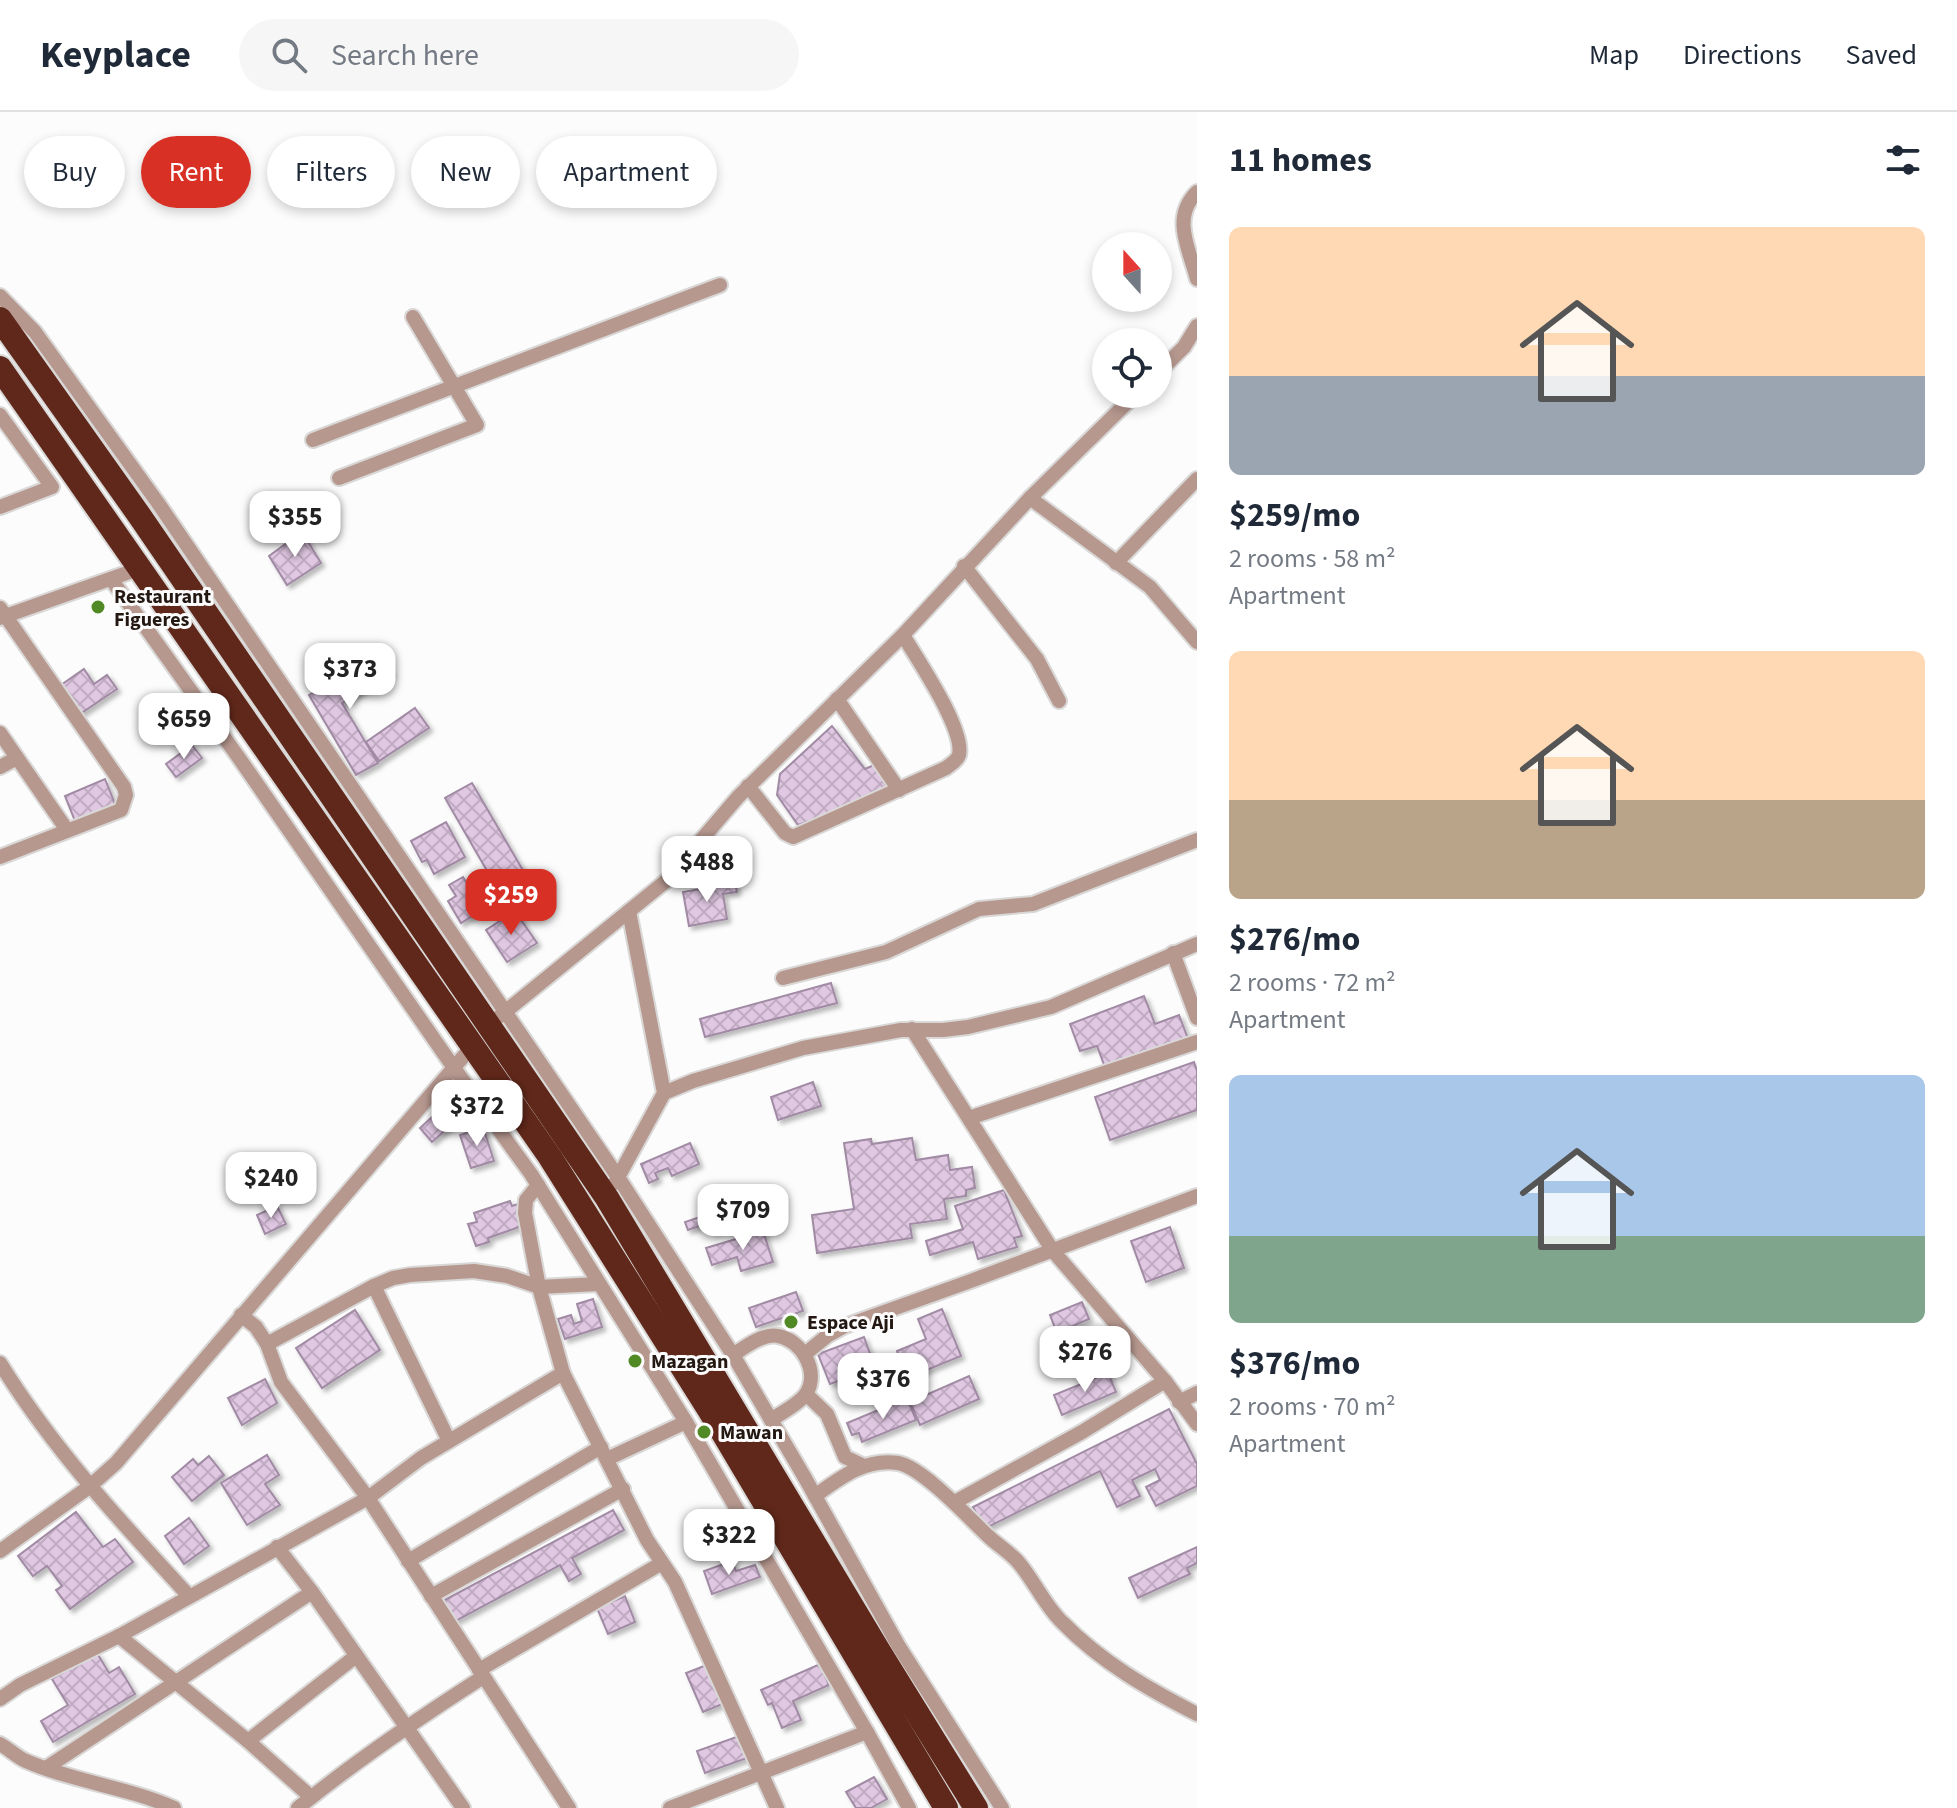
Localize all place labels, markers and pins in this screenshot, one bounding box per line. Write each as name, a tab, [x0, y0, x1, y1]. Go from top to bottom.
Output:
pin: $355	[248, 491, 342, 559]
place label: Restaurant Figueres	[114, 583, 211, 634]
marker: Restaurant Figueres	[89, 598, 107, 616]
pin: $373	[303, 643, 397, 711]
pin: $659	[137, 693, 231, 761]
pin: $488	[660, 836, 754, 904]
pin: $259	[464, 869, 558, 937]
pin: $372	[430, 1080, 524, 1148]
pin: $240	[224, 1152, 318, 1220]
pin: $709	[696, 1184, 790, 1252]
place label: Espace Aji	[807, 1309, 894, 1337]
marker: Espace Aji	[782, 1313, 800, 1331]
pin: $276	[1038, 1326, 1132, 1394]
place label: Mazagan	[651, 1348, 729, 1376]
marker: Mazagan	[626, 1352, 644, 1370]
pin: $376	[836, 1353, 930, 1421]
place label: Mawan	[720, 1419, 783, 1447]
marker: Mawan	[695, 1423, 713, 1441]
pin: $322	[682, 1509, 776, 1577]

